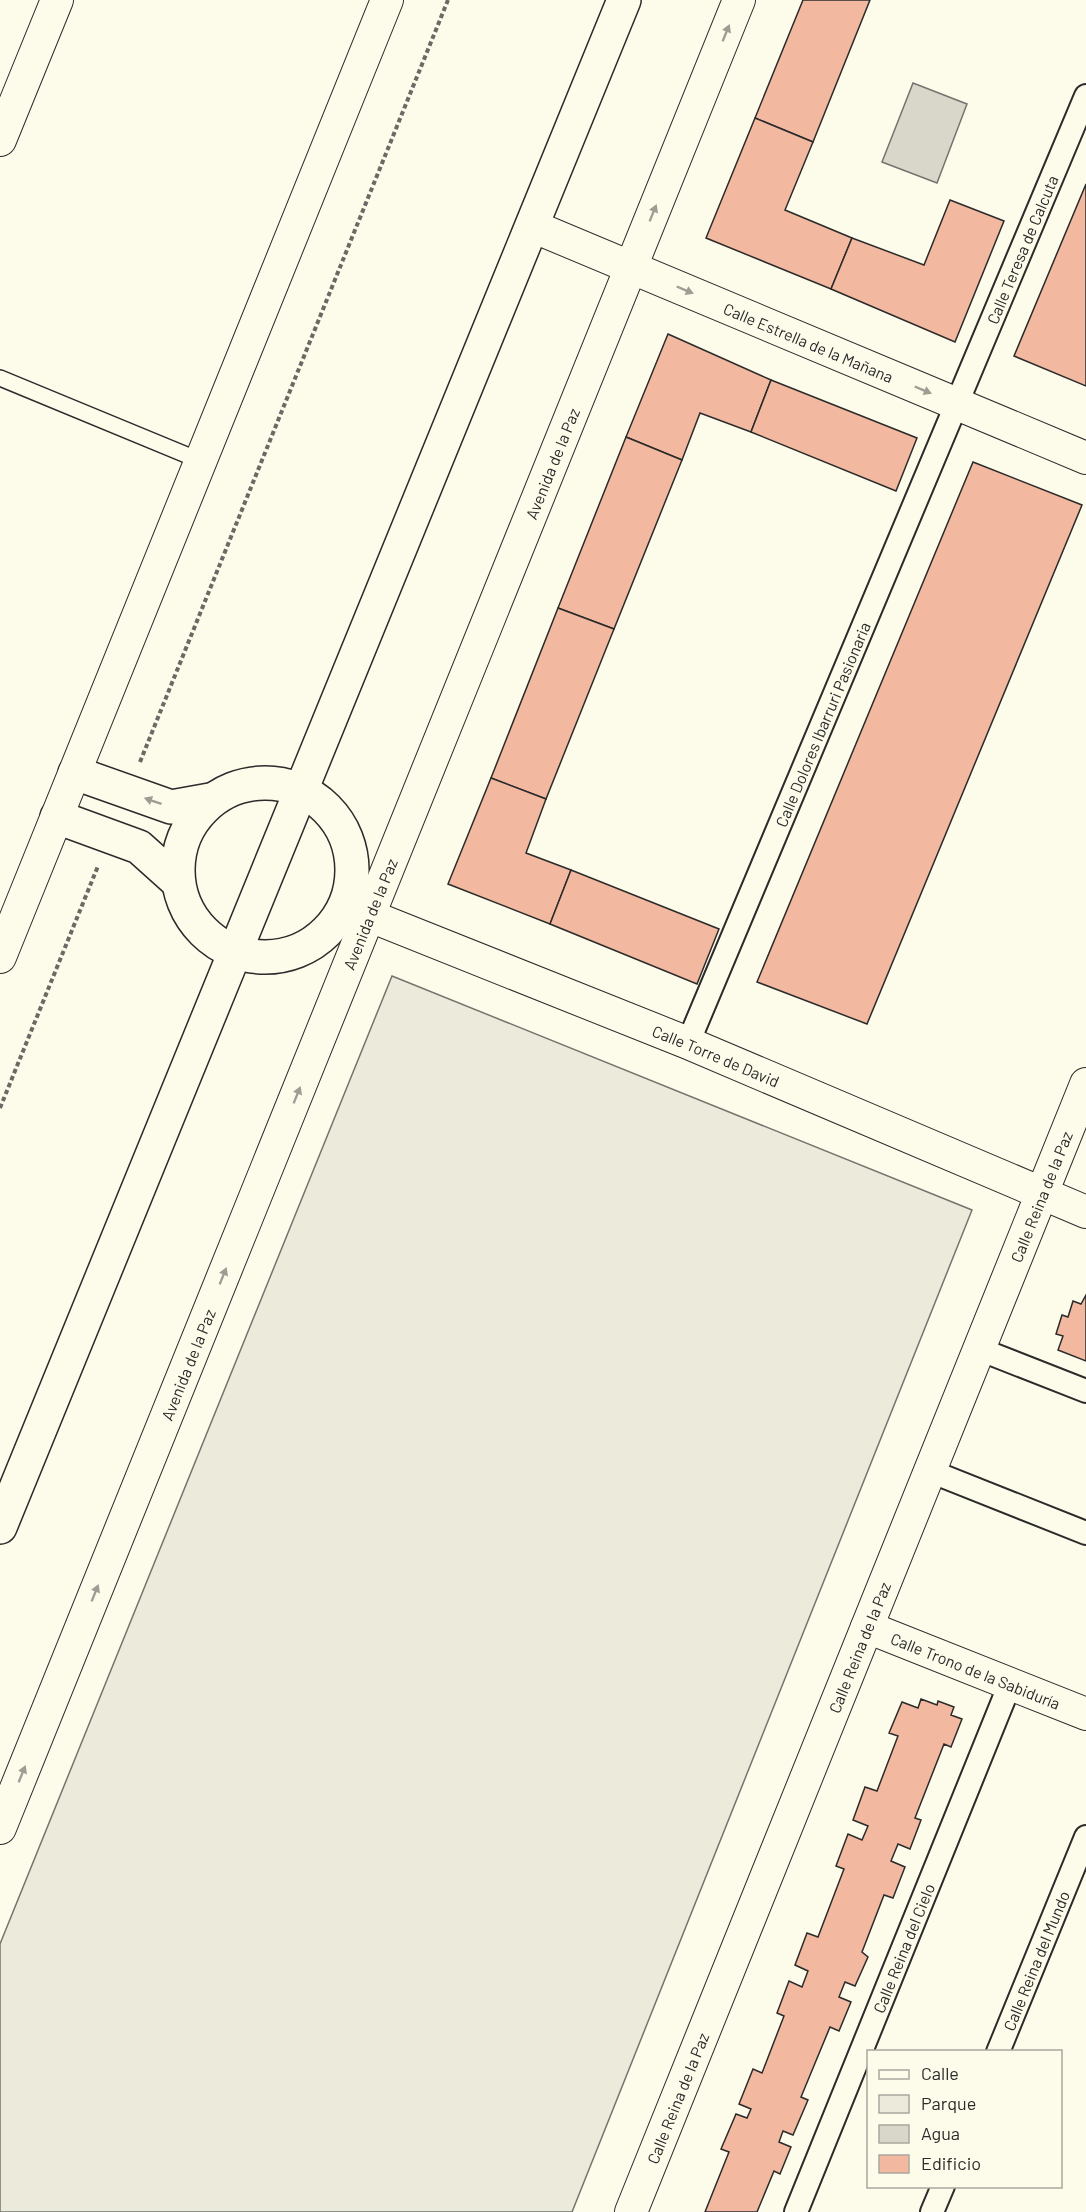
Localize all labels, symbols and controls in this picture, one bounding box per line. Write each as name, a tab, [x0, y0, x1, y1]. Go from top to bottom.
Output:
one-way arrow	[721, 23, 731, 41]
street label: Calle Teresa de Calcuta	[982, 172, 1061, 326]
one-way arrow	[648, 204, 658, 222]
one-way arrow	[676, 286, 694, 295]
street label: Calle Estrella de la Mañana	[721, 298, 896, 386]
one-way arrow	[914, 386, 932, 395]
street label: Avenida de la Paz	[521, 405, 583, 522]
street label: Calle Dolores Ibarruri Pasionaria	[771, 619, 874, 829]
one-way arrow	[144, 795, 162, 805]
street label: Avenida de la Paz	[339, 855, 401, 972]
street label: Calle Torre de David	[650, 1020, 782, 1090]
one-way arrow	[292, 1086, 302, 1104]
street label: Calle Reina de la Paz	[1006, 1128, 1076, 1265]
one-way arrow	[219, 1267, 228, 1285]
street label: Avenida de la Paz	[156, 1306, 218, 1423]
street label: Calle Reina de la Paz	[824, 1579, 894, 1716]
one-way arrow	[91, 1584, 100, 1602]
street label: Calle Trono de la Sabiduría	[888, 1628, 1063, 1712]
one-way arrow	[18, 1765, 27, 1783]
street label: Calle Reina del Cielo	[868, 1880, 938, 2015]
street label: Calle Reina del Mundo	[998, 1888, 1073, 2033]
street label: Calle Reina de la Paz	[642, 2030, 712, 2166]
legend	[867, 2050, 1062, 2188]
text: Calle	[921, 2062, 959, 2084]
text: Parque	[921, 2092, 976, 2114]
text: Agua	[921, 2122, 960, 2144]
text: Edificio	[921, 2152, 981, 2174]

